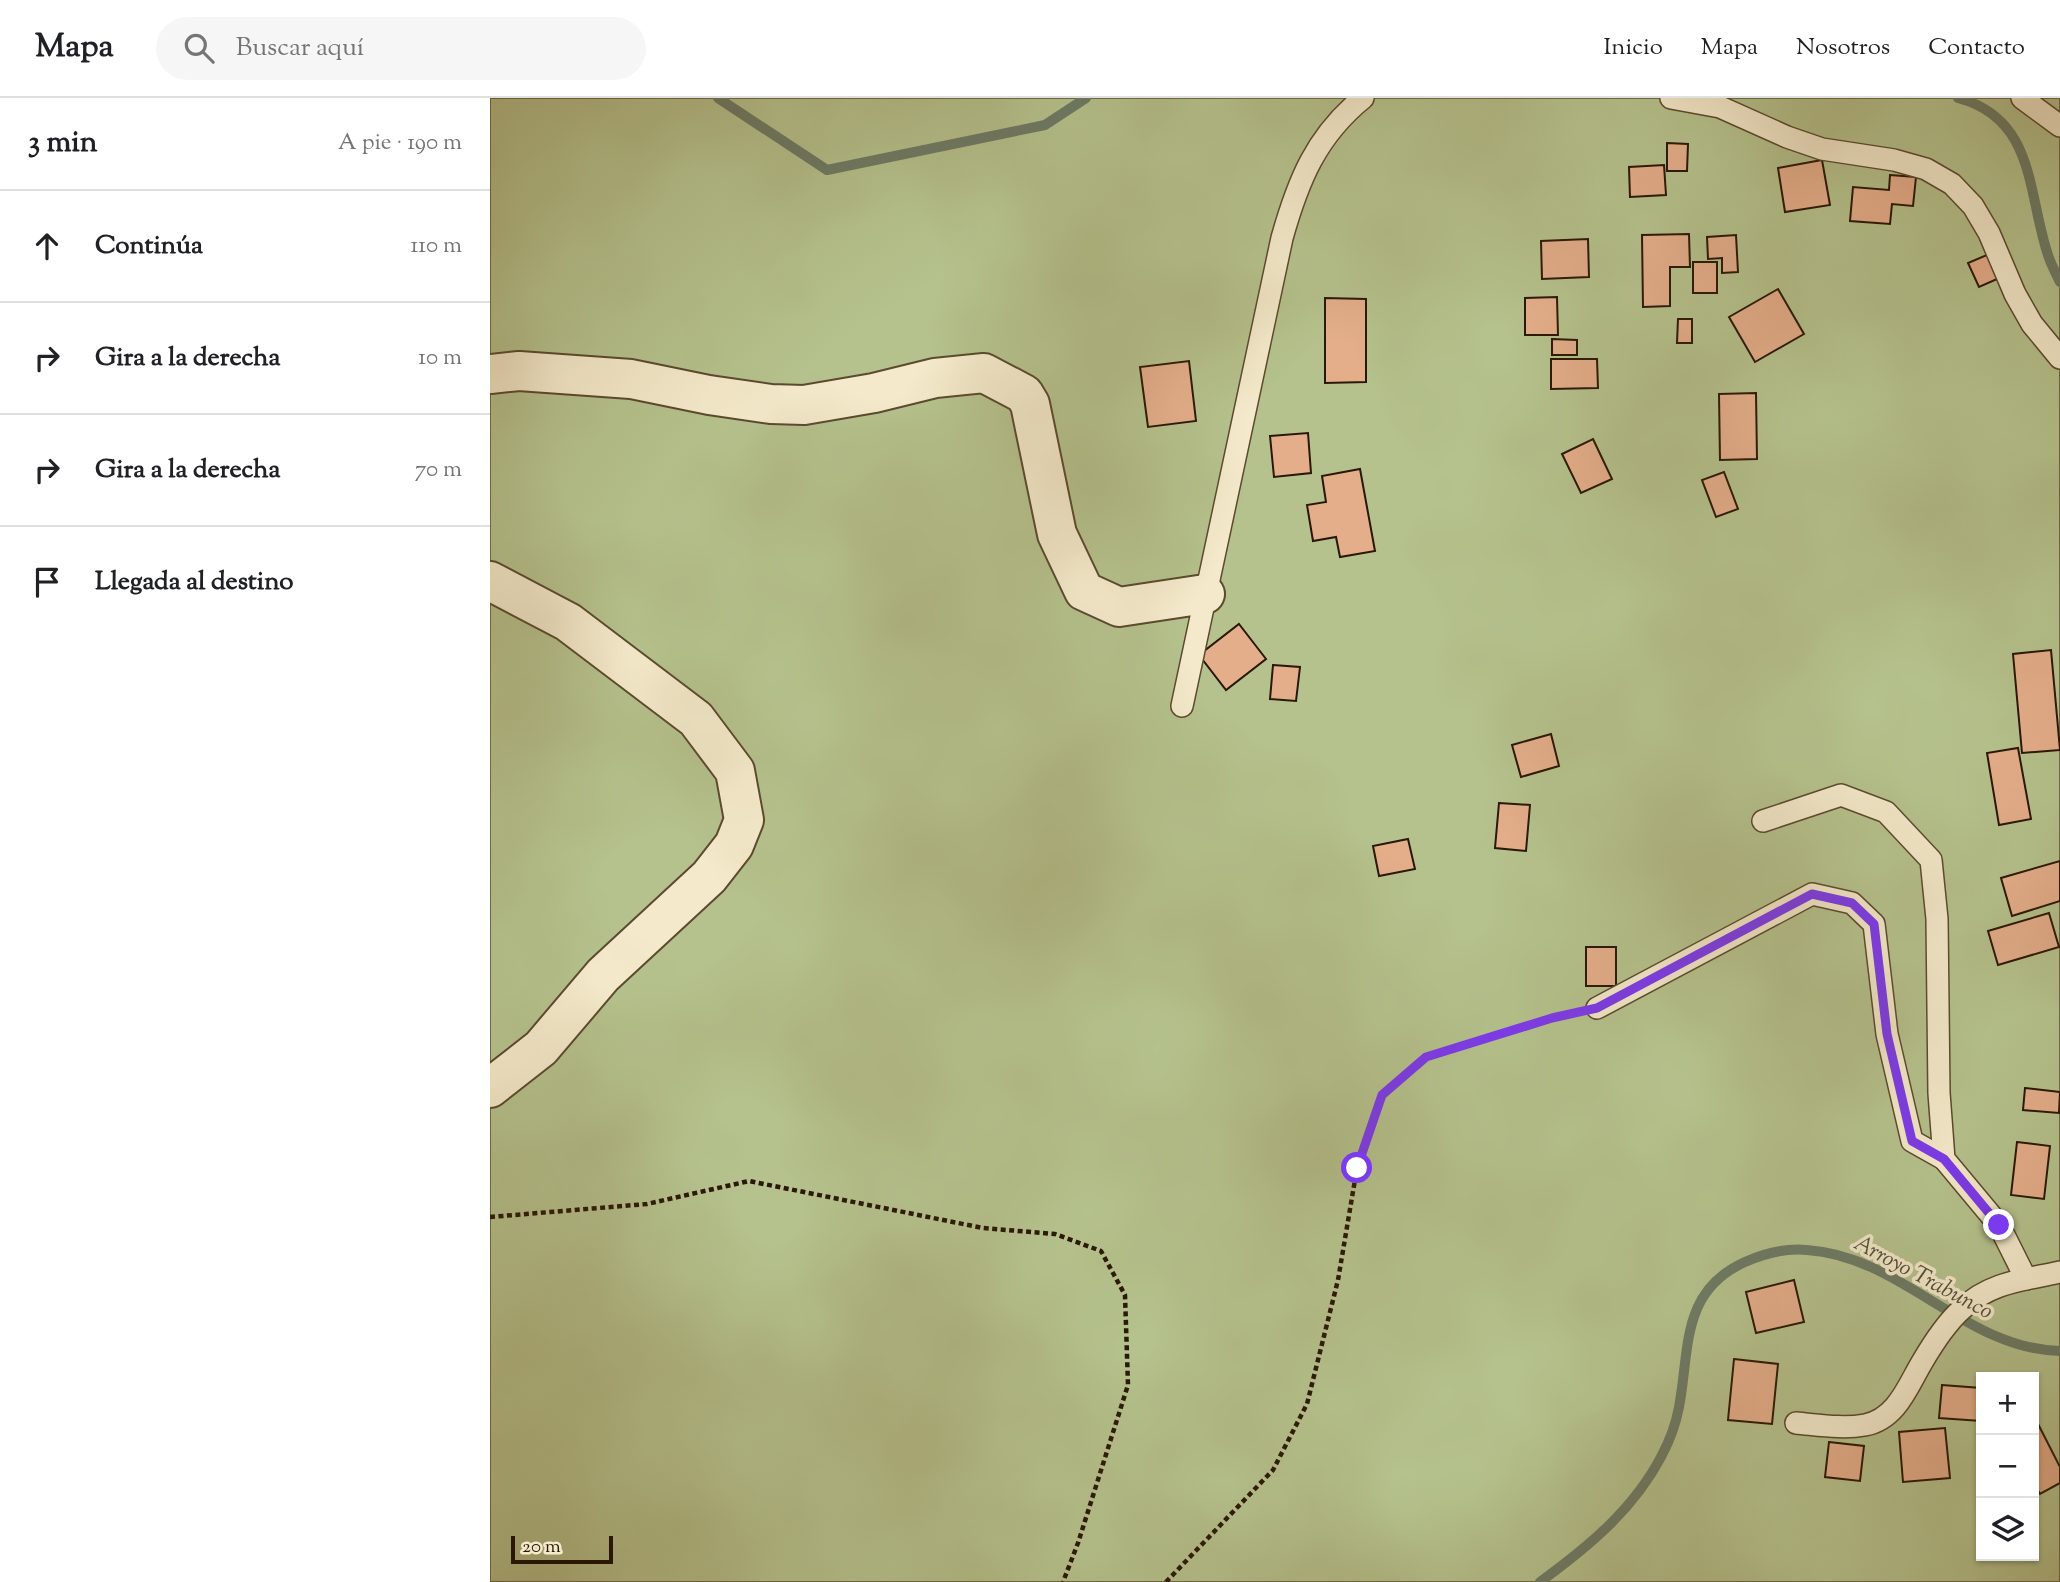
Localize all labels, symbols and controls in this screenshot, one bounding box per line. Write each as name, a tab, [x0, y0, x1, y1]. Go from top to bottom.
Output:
search box	[156, 17, 646, 80]
text: Mapa	[35, 24, 114, 72]
icon: search	[180, 29, 218, 67]
text: Buscar aquí	[236, 30, 364, 67]
text: Inicio	[1603, 31, 1663, 65]
text: Mapa	[1701, 31, 1758, 65]
text: Nosotros	[1796, 31, 1890, 65]
text: Contacto	[1928, 31, 2025, 65]
text: 3 min	[28, 122, 98, 165]
text: A pie · 190 m	[338, 127, 462, 160]
icon: ahead	[28, 227, 66, 265]
text: Continúa	[95, 228, 203, 265]
text: 110 m	[411, 230, 462, 263]
icon: right	[28, 339, 66, 377]
text: Gira a la derecha	[95, 340, 280, 377]
text: 10 m	[418, 342, 462, 375]
icon: right	[28, 451, 66, 489]
text: Gira a la derecha	[95, 452, 280, 489]
text: 70 m	[415, 454, 462, 487]
icon: arrive	[28, 563, 66, 601]
text: Llegada al destino	[95, 564, 293, 601]
route start	[1341, 1152, 1372, 1183]
route end	[1983, 1209, 2014, 1240]
water label: Arroyo Trabunco	[1847, 1228, 1998, 1329]
map controls	[1976, 1372, 2039, 1561]
button: +	[1976, 1372, 2039, 1435]
button: −	[1976, 1435, 2039, 1498]
button: layers	[1976, 1498, 2039, 1561]
scale bar	[511, 1533, 612, 1565]
text: 20 m	[522, 1534, 561, 1561]

